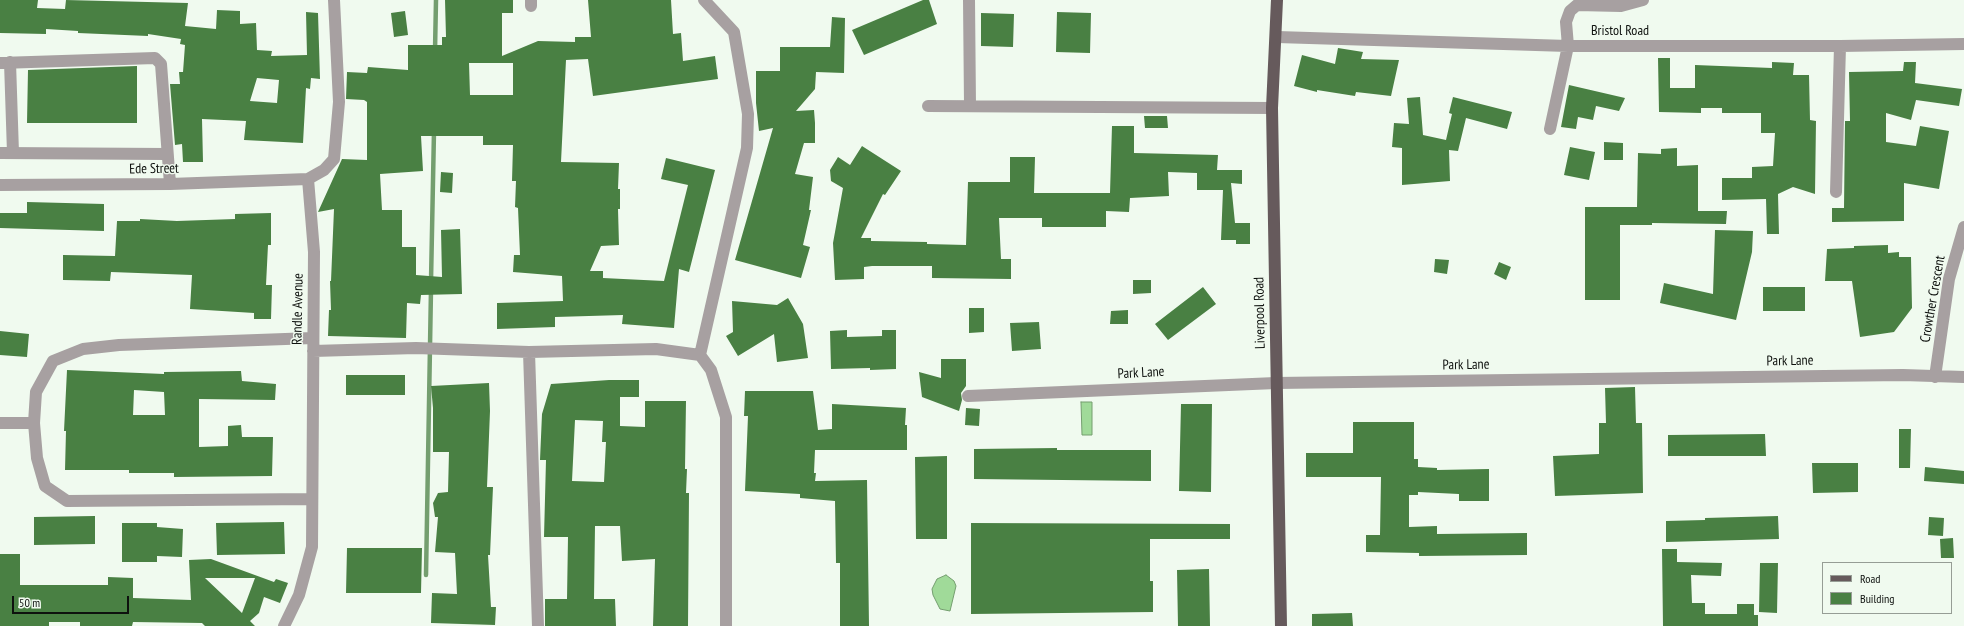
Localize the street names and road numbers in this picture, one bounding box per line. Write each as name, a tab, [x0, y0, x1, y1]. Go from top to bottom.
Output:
street label: Bristol Road	[1591, 23, 1649, 39]
street label: Ede Street	[129, 160, 179, 178]
street label: Crowther Crescent	[1917, 254, 1949, 344]
street label: Randle Avenue	[289, 273, 307, 345]
street label: Liverpool Road	[1251, 277, 1269, 349]
street label: Park Lane	[1766, 352, 1814, 370]
street label: Park Lane	[1442, 356, 1490, 374]
street label: Park Lane	[1117, 363, 1165, 383]

